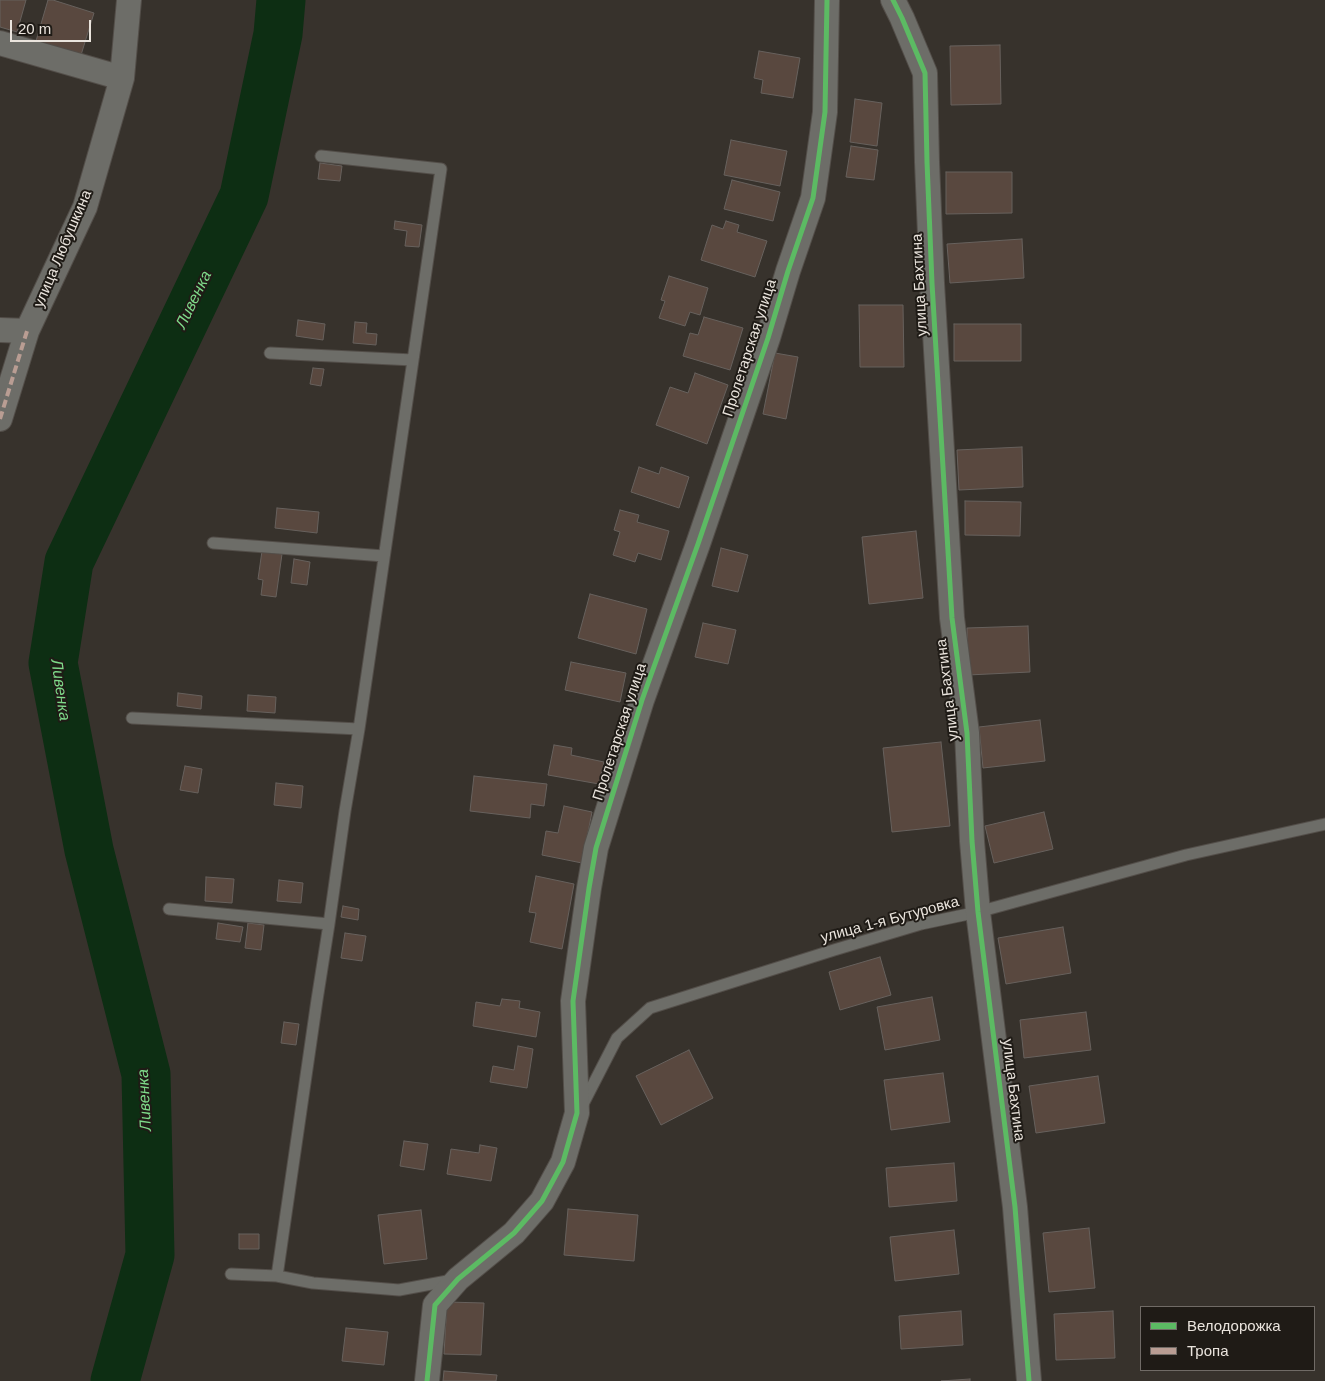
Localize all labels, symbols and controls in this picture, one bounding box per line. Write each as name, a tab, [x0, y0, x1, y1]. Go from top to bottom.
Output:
scale bar	[12, 10, 94, 42]
text: 20 m	[18, 20, 51, 37]
street label: улица Любушкина	[30, 188, 96, 310]
street label: улица Бахтина	[908, 233, 932, 337]
water label: Ливенка	[172, 268, 216, 332]
street label: Пролетарская улица	[719, 277, 781, 419]
street label: улица Бахтина	[933, 638, 963, 742]
water label: Ливенка	[46, 658, 74, 722]
street label: Пролетарская улица	[589, 661, 651, 803]
street label: улица 1-я Бутуровка	[819, 893, 961, 947]
street label: улица Бахтина	[998, 1038, 1028, 1142]
water label: Ливенка	[134, 1069, 156, 1131]
legend	[1140, 1306, 1315, 1371]
text: Велодорожка	[1187, 1317, 1281, 1334]
text: Тропа	[1187, 1342, 1228, 1359]

